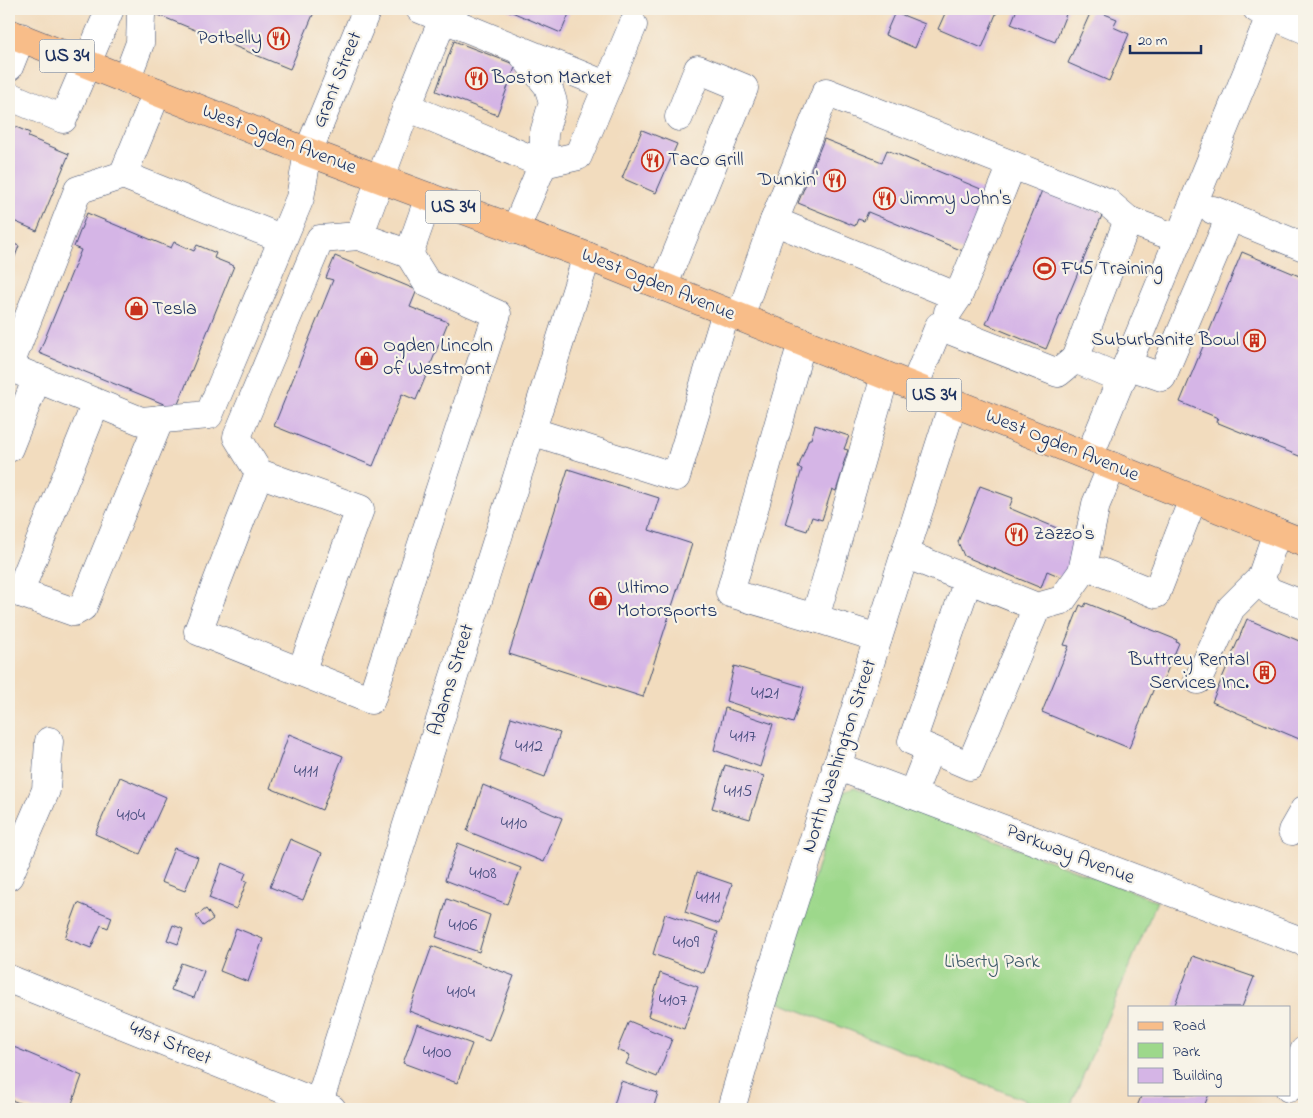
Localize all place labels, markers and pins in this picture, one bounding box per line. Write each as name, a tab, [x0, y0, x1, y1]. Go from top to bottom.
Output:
place label: Potbelly	[197, 24, 262, 53]
restaurant icon: Potbelly	[266, 26, 290, 50]
place label: Boston Market	[491, 64, 612, 93]
restaurant icon: Boston Market	[464, 66, 488, 90]
place label: Taco Grill	[668, 146, 744, 175]
restaurant icon: Taco Grill	[640, 148, 664, 172]
place label: Dunkin'	[757, 166, 818, 195]
restaurant icon: Dunkin'	[822, 168, 846, 192]
place label: Jimmy John's	[900, 185, 1012, 214]
restaurant icon: Jimmy John's	[872, 187, 896, 211]
place label: F45 Training	[1060, 255, 1163, 285]
sports icon: F45 Training	[1033, 257, 1057, 281]
place label: Tesla	[152, 295, 197, 324]
shop icon: Tesla	[124, 297, 148, 321]
place label: Suburbanite Bowl	[1091, 326, 1239, 355]
building icon: Suburbanite Bowl	[1243, 328, 1267, 352]
place label: Ogden Lincoln of Westmont	[383, 332, 493, 384]
shop icon: Ogden Lincoln of Westmont	[355, 346, 379, 370]
place label: Zazzo's	[1033, 520, 1095, 549]
restaurant icon: Zazzo's	[1005, 522, 1029, 546]
place label: Ultimo Motorsports	[617, 574, 717, 626]
shop icon: Ultimo Motorsports	[589, 587, 613, 611]
place label: Buttrey Rental Services Inc.	[1128, 646, 1249, 698]
building icon: Buttrey Rental Services Inc.	[1253, 660, 1277, 684]

